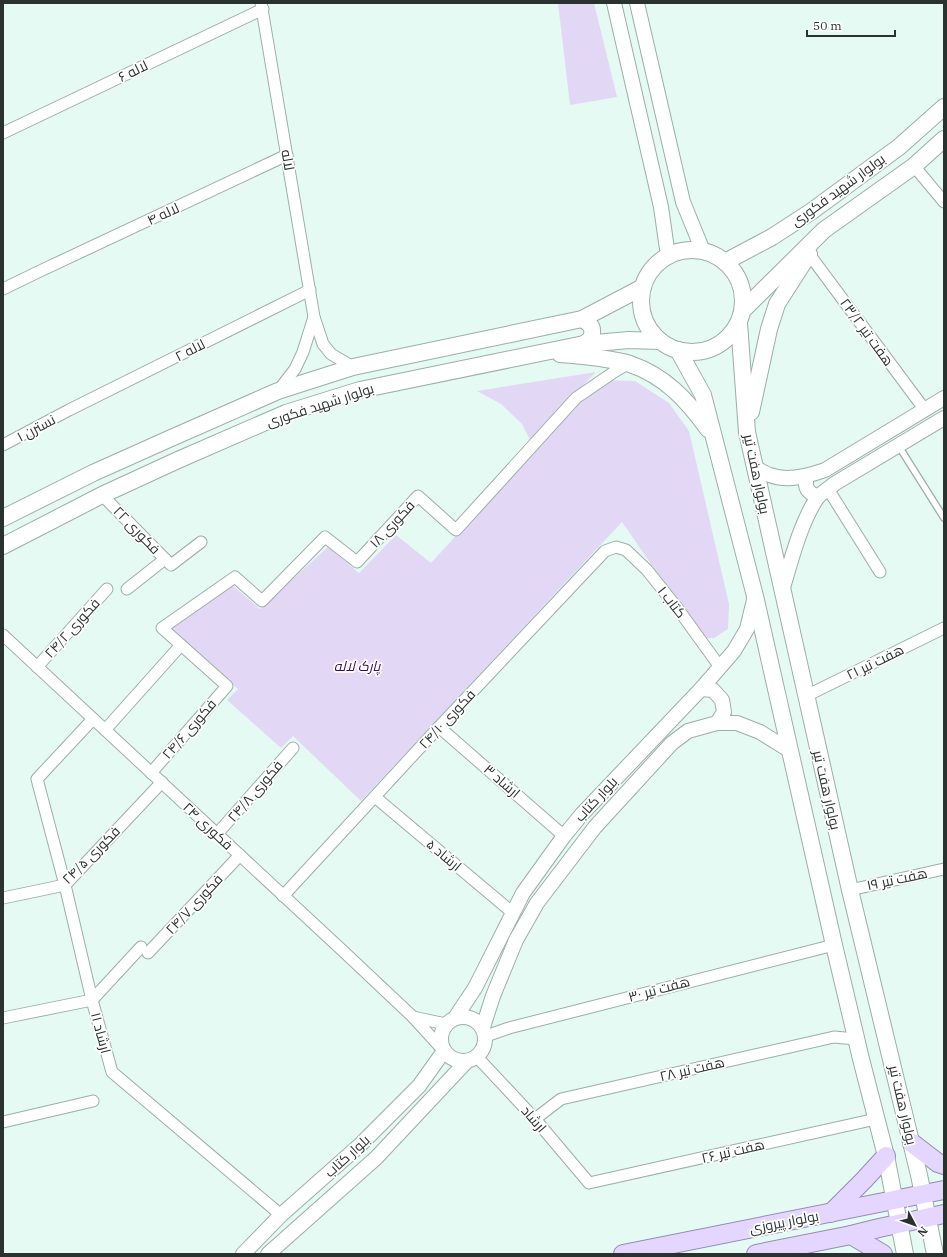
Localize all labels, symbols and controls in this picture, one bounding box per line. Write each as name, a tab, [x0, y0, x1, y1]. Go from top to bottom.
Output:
scale bar	[807, 12, 895, 38]
text: 50 m	[813, 18, 842, 33]
street label: لاله ۶	[115, 56, 151, 86]
street label: لاله	[277, 148, 299, 172]
street label: بولوار شهید فکوری	[787, 150, 889, 230]
street label: لاله ۴	[144, 199, 182, 229]
street label: هفت تیر ۲۳/۲	[836, 295, 898, 369]
street label: لاله ۲	[172, 335, 208, 365]
street label: بولوار شهید فکوری	[264, 379, 376, 431]
street label: نسترن ۱	[14, 410, 58, 446]
street label: بولوار هفت تیر	[740, 431, 774, 516]
street label: فکوری ١٨	[366, 497, 418, 551]
street label: فکوری ۲۲	[110, 502, 164, 558]
street label: کتاب ۱	[654, 582, 690, 622]
street label: فکوری ۲۴/۲	[40, 594, 104, 662]
street label: هفت تیر ۲۱	[843, 640, 907, 684]
park label: پارک لاله	[334, 657, 381, 676]
street label: فکوری ۲۴/۱۰	[415, 685, 479, 753]
street label: فکوری ۲۴/۶	[158, 695, 220, 763]
street label: بولوار هفت تیر	[809, 747, 845, 832]
street label: فکوری ۲۴/۸	[223, 756, 287, 826]
street label: ارشاد ۳	[480, 760, 524, 802]
street label: بلوار کتاب	[571, 773, 621, 825]
street label: فکوری ۲۴	[179, 798, 237, 854]
street label: فکوری ۲۴/۵	[58, 822, 124, 888]
street label: ارشاد ۵	[423, 835, 465, 875]
street label: هفت تیر ۱۹	[865, 864, 929, 894]
street label: فکوری ۲۴/۷	[162, 870, 226, 938]
street label: هفت تیر ۳۰	[626, 972, 692, 1006]
street label: ارشاد ۱۱	[87, 1010, 115, 1056]
street label: هفت تیر ۲۸	[658, 1053, 726, 1085]
street label: بولوار هفت تیر	[885, 1062, 921, 1147]
street label: ارشاد	[517, 1102, 551, 1136]
street label: بلوار کتاب	[321, 1131, 373, 1181]
street label: هفت تیر ۲۶	[700, 1135, 766, 1167]
north arrow	[895, 1205, 935, 1245]
street label: بولوار پیروزی	[748, 1206, 820, 1239]
text: N	[914, 1224, 931, 1240]

